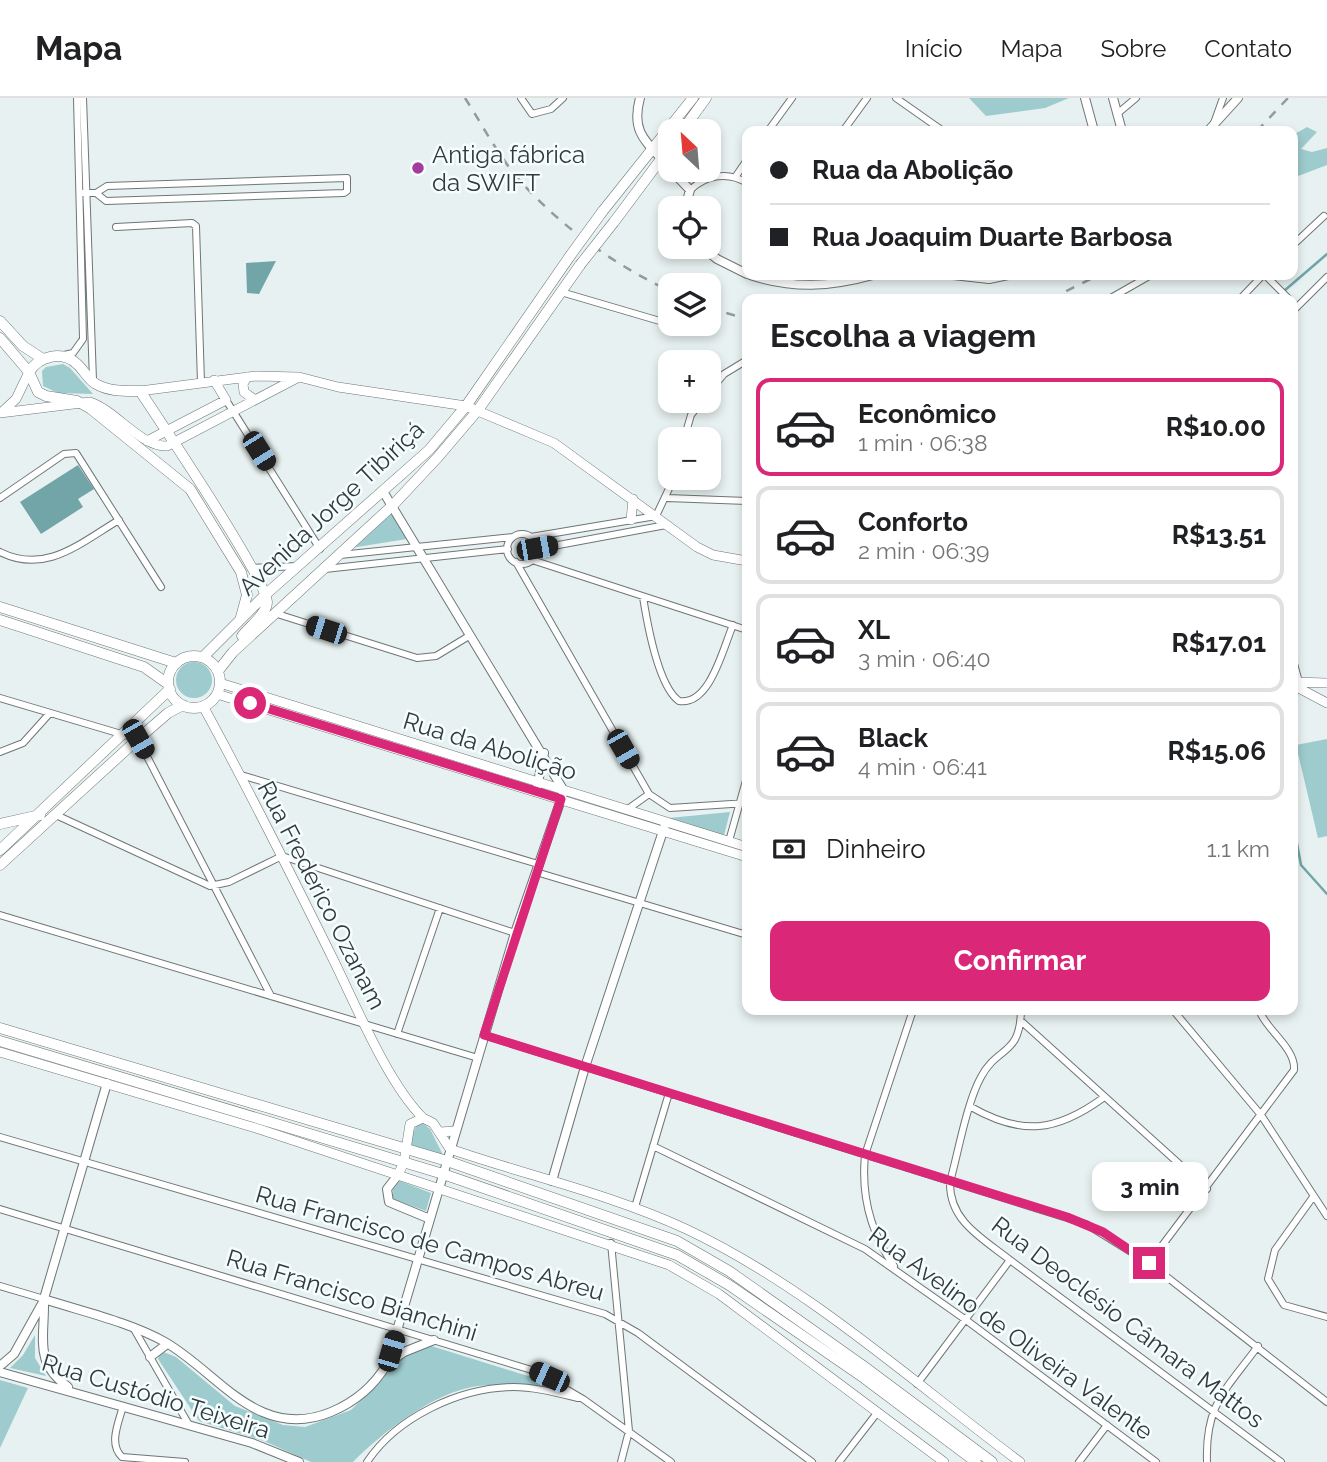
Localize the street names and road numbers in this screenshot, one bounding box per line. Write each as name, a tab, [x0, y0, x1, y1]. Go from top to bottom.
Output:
street label: Avenida Jorge Tibiriçá	[232, 415, 430, 601]
street label: Rua da Abolição	[400, 706, 580, 786]
street label: Rua Frederico Ozanam	[252, 776, 392, 1014]
street label: Rua Francisco de Campos Abreu	[252, 1179, 608, 1307]
street label: Rua Deoclésio Câmara Mattos	[986, 1210, 1270, 1434]
street label: Rua Avelino de Oliveira Valente	[863, 1220, 1159, 1446]
street label: Rua Francisco Bianchini	[223, 1243, 481, 1347]
street label: Rua Custódio Teixeira	[39, 1348, 273, 1444]

